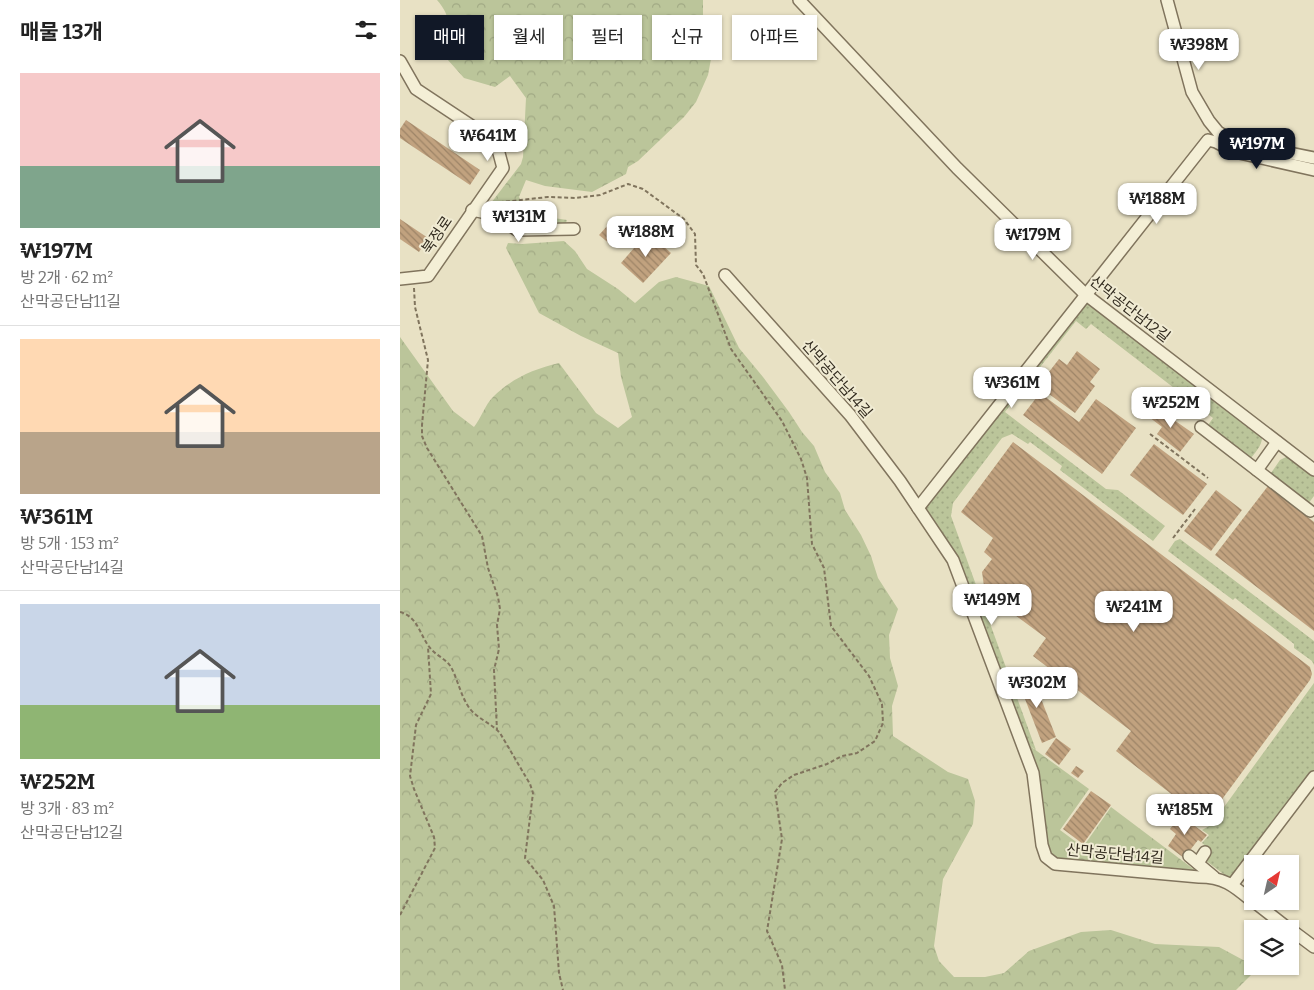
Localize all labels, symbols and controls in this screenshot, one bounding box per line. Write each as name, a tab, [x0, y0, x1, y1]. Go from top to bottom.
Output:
chip: 매매	[415, 15, 484, 60]
chip: 월세	[494, 15, 563, 60]
chip: 필터	[573, 15, 642, 60]
chip: 신규	[652, 15, 722, 60]
chip: 아파트	[732, 15, 817, 60]
icon: filters	[352, 16, 380, 44]
text: 매물 13개	[20, 19, 103, 45]
pin: ₩398M	[1164, 28, 1234, 71]
text: ₩398M	[1170, 35, 1228, 54]
icon: home	[155, 106, 245, 196]
pin: ₩641M	[453, 120, 523, 162]
text: ₩641M	[460, 126, 516, 145]
pin: ₩197M	[1222, 128, 1292, 170]
text: ₩197M	[1229, 134, 1285, 153]
pin: ₩188M	[1122, 182, 1192, 225]
text: ₩188M	[1129, 189, 1185, 208]
pin: ₩131M	[484, 200, 554, 243]
text: ₩131M	[492, 207, 546, 226]
street label: 북정로	[418, 213, 456, 257]
pin: ₩188M	[611, 216, 681, 258]
pin: ₩179M	[998, 218, 1068, 261]
text: ₩188M	[618, 222, 674, 241]
text: ₩179M	[1005, 225, 1061, 244]
text: ₩197M	[20, 238, 93, 264]
text: 방 2개 · 62 m²	[20, 268, 113, 287]
street label: 산막공단남12길	[1086, 272, 1174, 346]
text: 산막공단남11길	[20, 292, 121, 311]
street label: 산막공단남14길	[798, 336, 876, 422]
pin: ₩361M	[977, 366, 1047, 409]
icon: home	[155, 371, 245, 461]
text: ₩361M	[984, 373, 1040, 392]
pin: ₩252M	[1136, 386, 1206, 429]
text: ₩252M	[1142, 393, 1200, 412]
text: ₩361M	[20, 504, 93, 530]
text: 방 5개 · 153 m²	[20, 534, 119, 553]
text: 산막공단남14길	[20, 558, 124, 577]
pin: ₩149M	[957, 584, 1027, 626]
text: ₩149M	[964, 590, 1020, 609]
pin: ₩241M	[1099, 590, 1169, 633]
text: ₩241M	[1106, 597, 1162, 616]
icon: home	[155, 636, 245, 726]
pin: ₩302M	[1002, 666, 1072, 709]
text: ₩302M	[1008, 673, 1066, 692]
text: ₩252M	[20, 769, 95, 795]
pin: ₩185M	[1150, 794, 1220, 836]
text: 방 3개 · 83 m²	[20, 799, 114, 818]
text: ₩185M	[1157, 800, 1213, 819]
text: 산막공단남12길	[20, 823, 124, 842]
street label: 산막공단남14길	[1066, 841, 1164, 867]
north arrow	[1244, 855, 1299, 910]
map controls	[1244, 855, 1299, 975]
button: layers	[1244, 920, 1299, 975]

